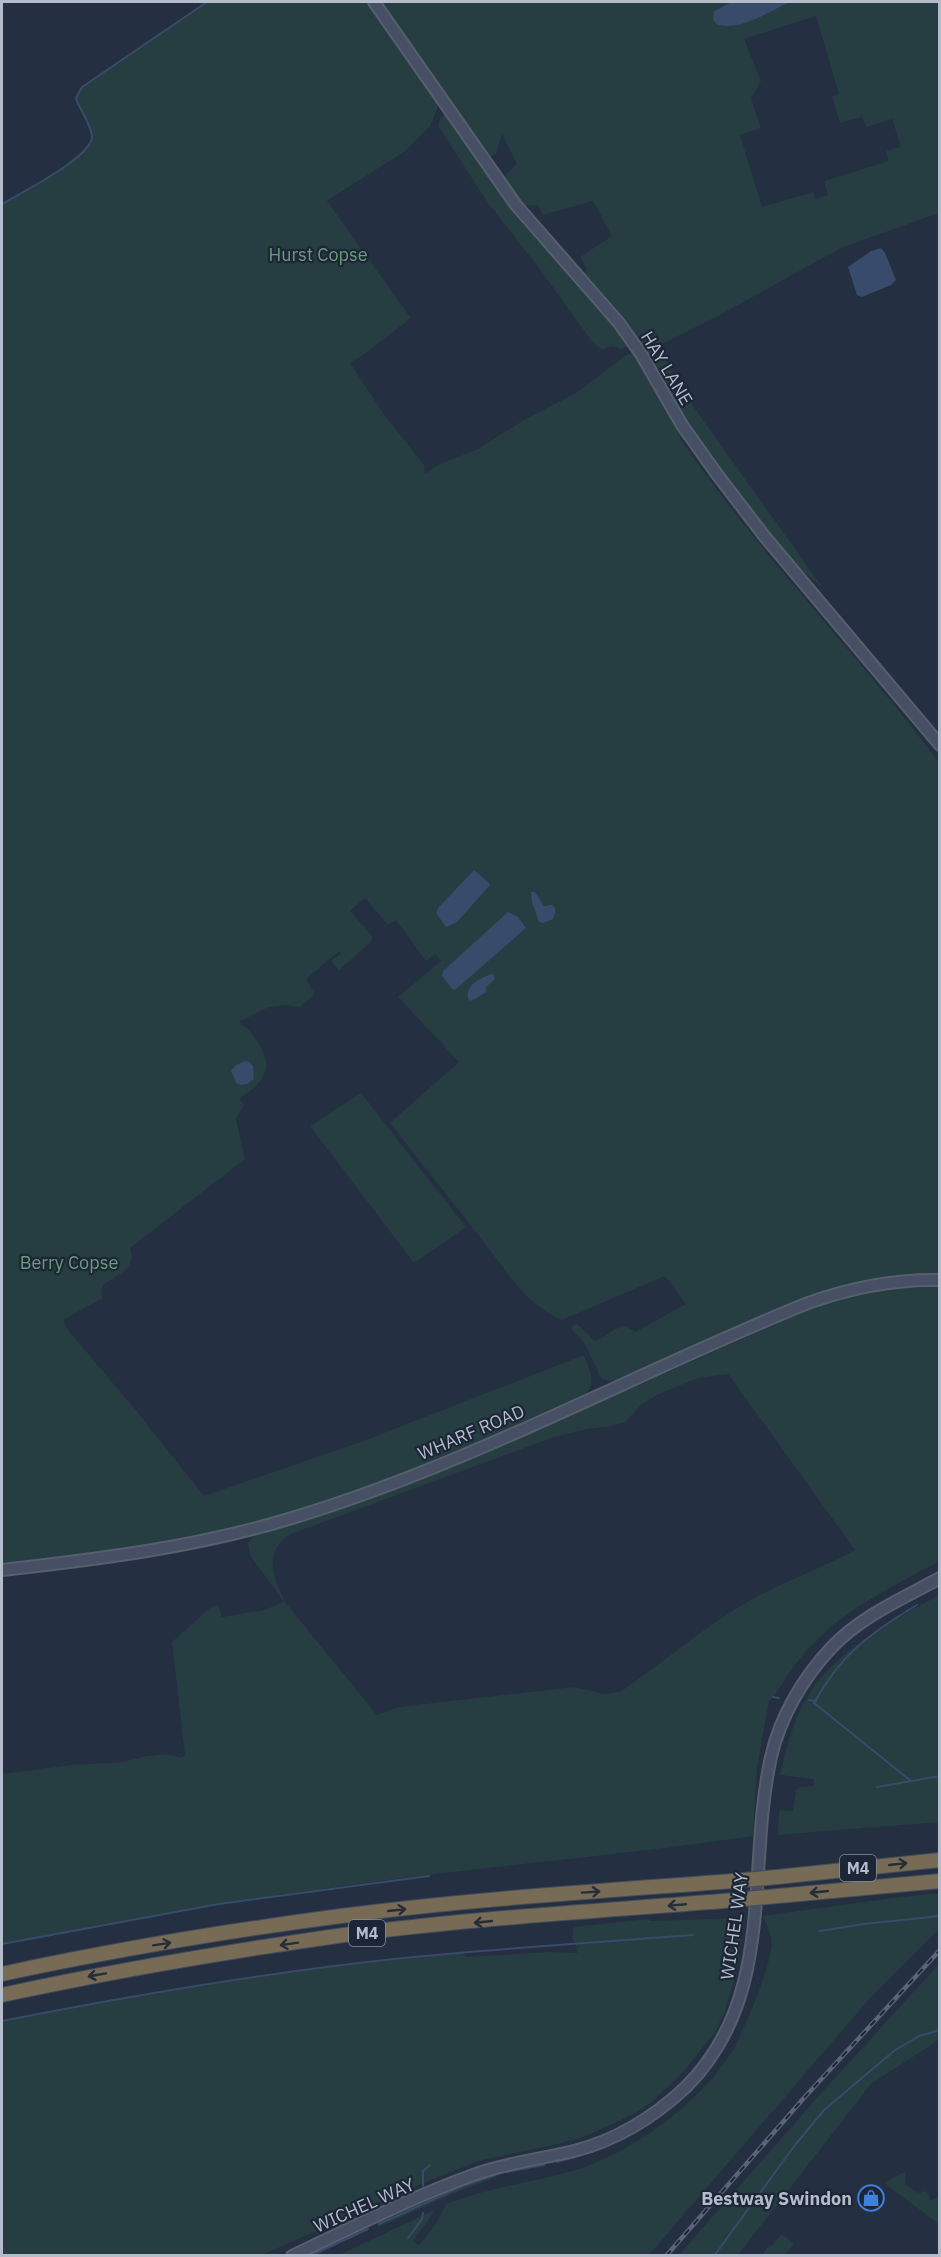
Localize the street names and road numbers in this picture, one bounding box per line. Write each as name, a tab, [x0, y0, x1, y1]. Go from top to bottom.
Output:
street label: HAY LANE	[636, 327, 698, 409]
street label: WHARF ROAD	[414, 1399, 528, 1465]
road number: M4	[840, 1855, 876, 1881]
street label: WICHEL WAY	[715, 1871, 753, 1981]
road number: M4	[349, 1920, 385, 1946]
street label: WICHEL WAY	[310, 2172, 418, 2237]

